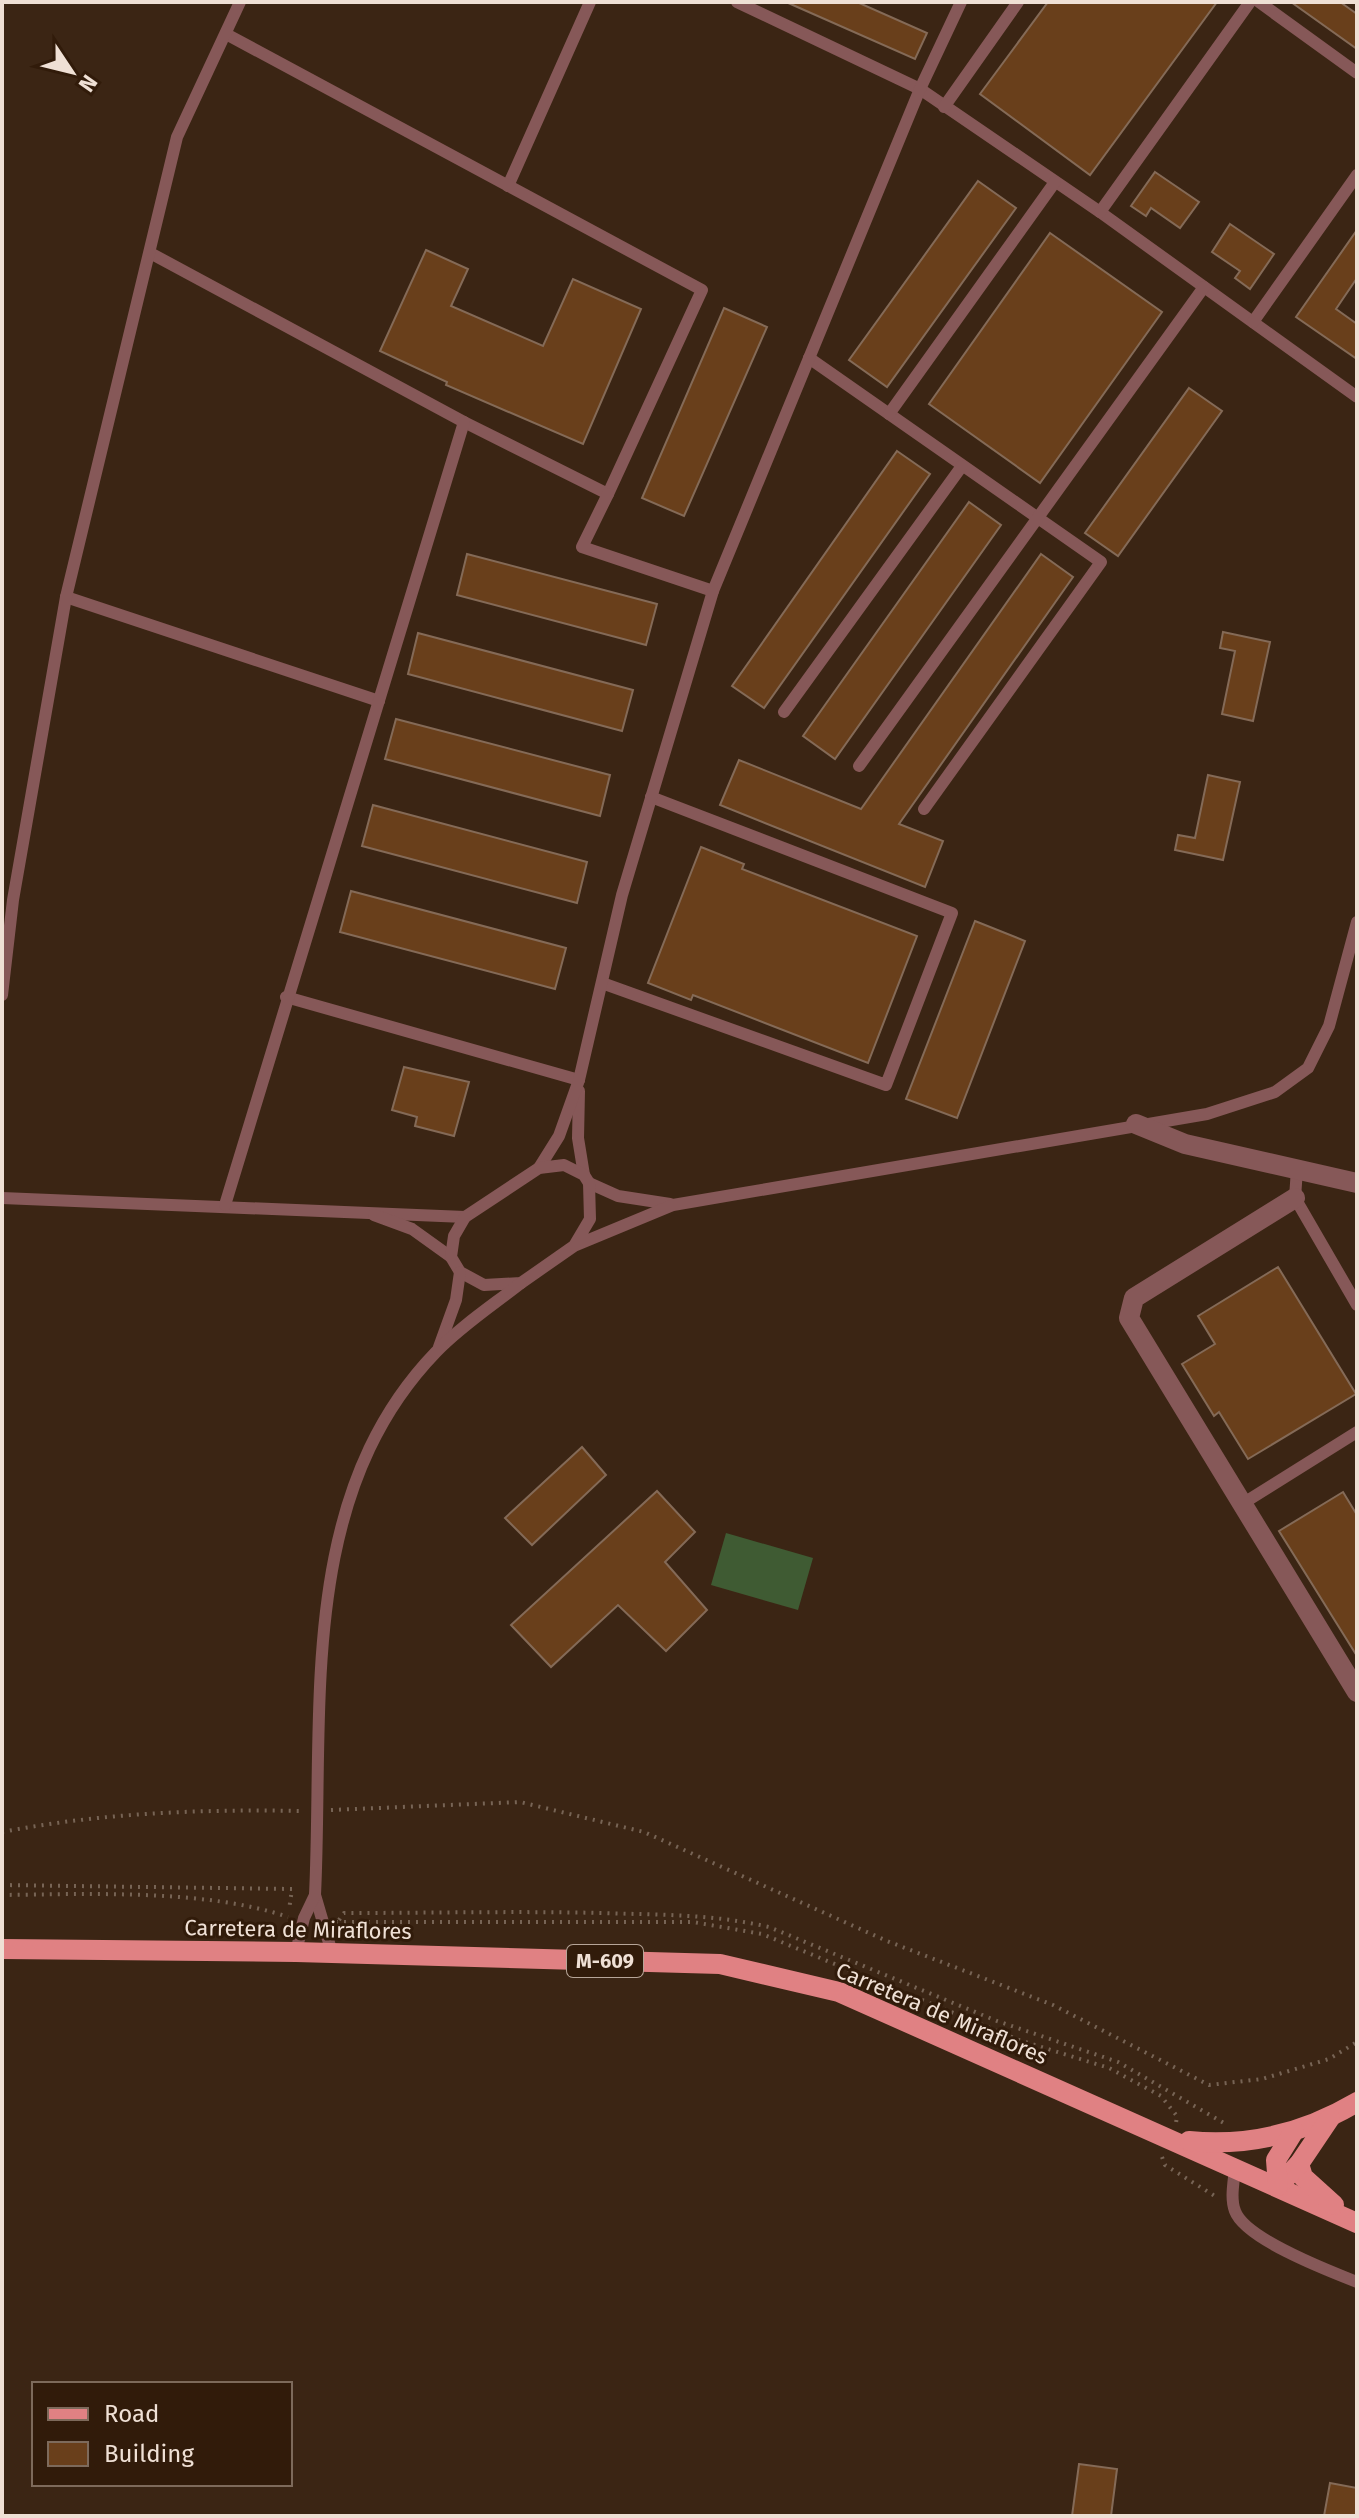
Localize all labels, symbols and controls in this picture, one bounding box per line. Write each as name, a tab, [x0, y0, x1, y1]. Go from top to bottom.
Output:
north arrow	[32, 32, 112, 112]
text: N	[73, 69, 103, 97]
street label: Carretera de Miraflores	[184, 1914, 412, 1945]
road number: M-609	[567, 1945, 643, 1977]
street label: Carretera de Miraflores	[832, 1957, 1052, 2070]
legend	[32, 2382, 292, 2486]
text: Road	[104, 2400, 159, 2428]
text: Building	[104, 2440, 194, 2468]

